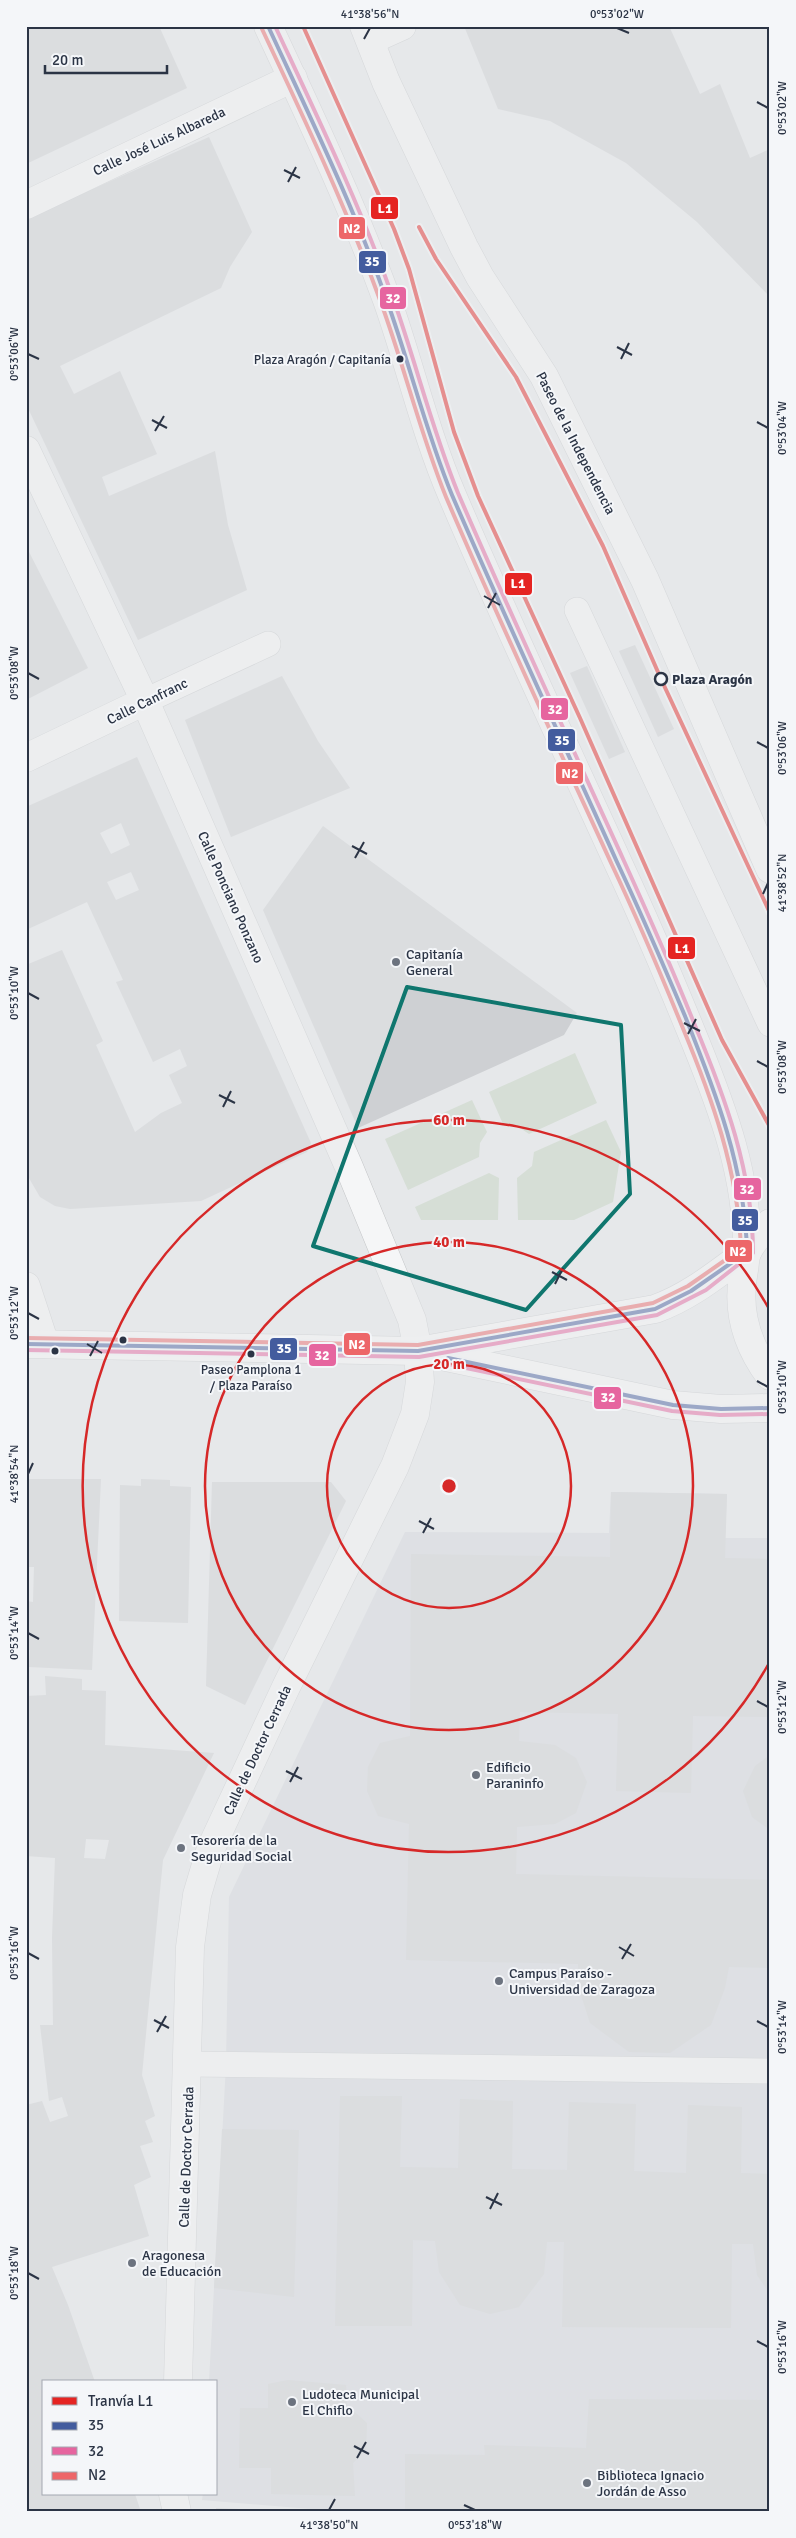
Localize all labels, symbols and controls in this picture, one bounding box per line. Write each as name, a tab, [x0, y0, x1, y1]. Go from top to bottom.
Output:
text: 41°38'56"N	[341, 7, 399, 22]
text: 0°53'02"W	[590, 7, 644, 22]
scale bar	[45, 42, 168, 74]
text: 20 m	[52, 51, 83, 69]
text: 0°53'02"W	[775, 81, 790, 135]
street label: Calle José Luis Albareda	[90, 103, 228, 180]
line badge: L1	[370, 196, 399, 220]
text: L1	[378, 200, 393, 217]
line badge: N2	[338, 216, 366, 240]
text: N2	[343, 220, 361, 237]
line badge: 35	[358, 250, 387, 274]
text: 35	[364, 253, 380, 270]
line badge: 32	[379, 286, 407, 310]
text: 32	[385, 290, 401, 307]
text: 0°53'06"W	[7, 327, 22, 381]
place label: Plaza Aragón / Capitanía	[254, 352, 391, 368]
marker: Plaza Aragón / Capitanía	[395, 354, 405, 364]
street label: Paseo de la Independencia	[532, 369, 619, 517]
text: 0°53'04"W	[775, 401, 790, 455]
line badge: L1	[504, 572, 533, 596]
text: L1	[511, 575, 526, 592]
text: 0°53'08"W	[7, 646, 22, 700]
place label: Plaza Aragón	[672, 671, 753, 688]
marker: Plaza Aragón	[654, 672, 668, 686]
street label: Calle Canfranc	[104, 674, 191, 728]
line badge: 32	[540, 697, 569, 721]
text: 32	[547, 701, 563, 718]
text: 0°53'06"W	[775, 721, 790, 775]
line badge: 35	[547, 728, 576, 752]
text: 35	[554, 732, 570, 749]
line badge: N2	[555, 761, 584, 785]
text: N2	[561, 765, 579, 782]
street label: Calle Ponciano Ponzano	[194, 829, 267, 966]
text: 41°38'52"N	[775, 854, 790, 912]
line badge: L1	[667, 936, 696, 960]
text: L1	[675, 940, 690, 957]
place label: Capitanía General	[406, 946, 463, 979]
marker: Capitanía General	[390, 956, 402, 968]
text: 0°53'10"W	[7, 966, 22, 1020]
text: 0°53'08"W	[775, 1040, 790, 1094]
text: 60 m	[433, 1111, 465, 1129]
line badge: 32	[733, 1177, 762, 1201]
text: 32	[739, 1181, 755, 1198]
line badge: 35	[731, 1208, 759, 1232]
text: 35	[737, 1212, 753, 1229]
text: 40 m	[433, 1233, 465, 1251]
line badge: N2	[724, 1239, 753, 1263]
text: N2	[729, 1243, 747, 1260]
text: 0°53'12"W	[7, 1286, 22, 1340]
line badge: N2	[343, 1332, 371, 1356]
unlabelled marker	[118, 1335, 128, 1345]
text: N2	[348, 1336, 366, 1353]
line badge: 35	[269, 1337, 298, 1361]
text: 35	[276, 1340, 292, 1357]
line badge: 32	[308, 1343, 337, 1367]
unlabelled marker	[50, 1346, 60, 1356]
text: 32	[314, 1347, 330, 1364]
marker: Paseo Pamplona 1 / Plaza Paraíso	[246, 1349, 256, 1359]
text: 20 m	[433, 1355, 465, 1373]
text: 0°53'10"W	[775, 1360, 790, 1414]
place label: Paseo Pamplona 1 / Plaza Paraíso	[201, 1362, 301, 1394]
line badge: 32	[593, 1386, 622, 1410]
text: 32	[600, 1389, 616, 1406]
text: 41°38'54"N	[7, 1445, 22, 1503]
centre of rings	[440, 1477, 458, 1495]
text: 0°53'14"W	[7, 1606, 22, 1660]
text: 0°53'12"W	[775, 1680, 790, 1734]
street label: Calle de Doctor Cerrada	[220, 1683, 295, 1818]
place label: Edificio Paraninfo	[486, 1759, 544, 1792]
marker: Edificio Paraninfo	[470, 1769, 482, 1781]
place label: Tesorería de la Seguridad Social	[191, 1832, 292, 1865]
marker: Tesorería de la Seguridad Social	[175, 1842, 187, 1854]
text: 0°53'16"W	[7, 1926, 22, 1980]
place label: Campus Paraíso - Universidad de Zaragoza	[509, 1965, 655, 1998]
marker: Campus Paraíso - Universidad de Zaragoza	[493, 1975, 505, 1987]
text: 0°53'14"W	[775, 2000, 790, 2054]
street label: Calle de Doctor Cerrada	[176, 2086, 197, 2228]
text: 0°53'18"W	[7, 2246, 22, 2300]
place label: Aragonesa de Educación	[142, 2247, 221, 2280]
marker: Aragonesa de Educación	[126, 2257, 138, 2269]
text: 0°53'16"W	[775, 2320, 790, 2374]
legend	[42, 2380, 218, 2496]
place label: Ludoteca Municipal El Chiflo	[302, 2386, 419, 2419]
text: Tranvía L1	[88, 2392, 153, 2410]
marker: Ludoteca Municipal El Chiflo	[286, 2396, 298, 2408]
text: 35	[88, 2416, 104, 2434]
text: 32	[88, 2442, 104, 2460]
text: N2	[88, 2466, 106, 2484]
place label: Biblioteca Ignacio Jordán de Asso	[597, 2467, 704, 2500]
marker: Biblioteca Ignacio Jordán de Asso	[581, 2477, 593, 2489]
text: 41°38'50"N	[300, 2518, 358, 2533]
text: 0°53'18"W	[448, 2518, 502, 2533]

